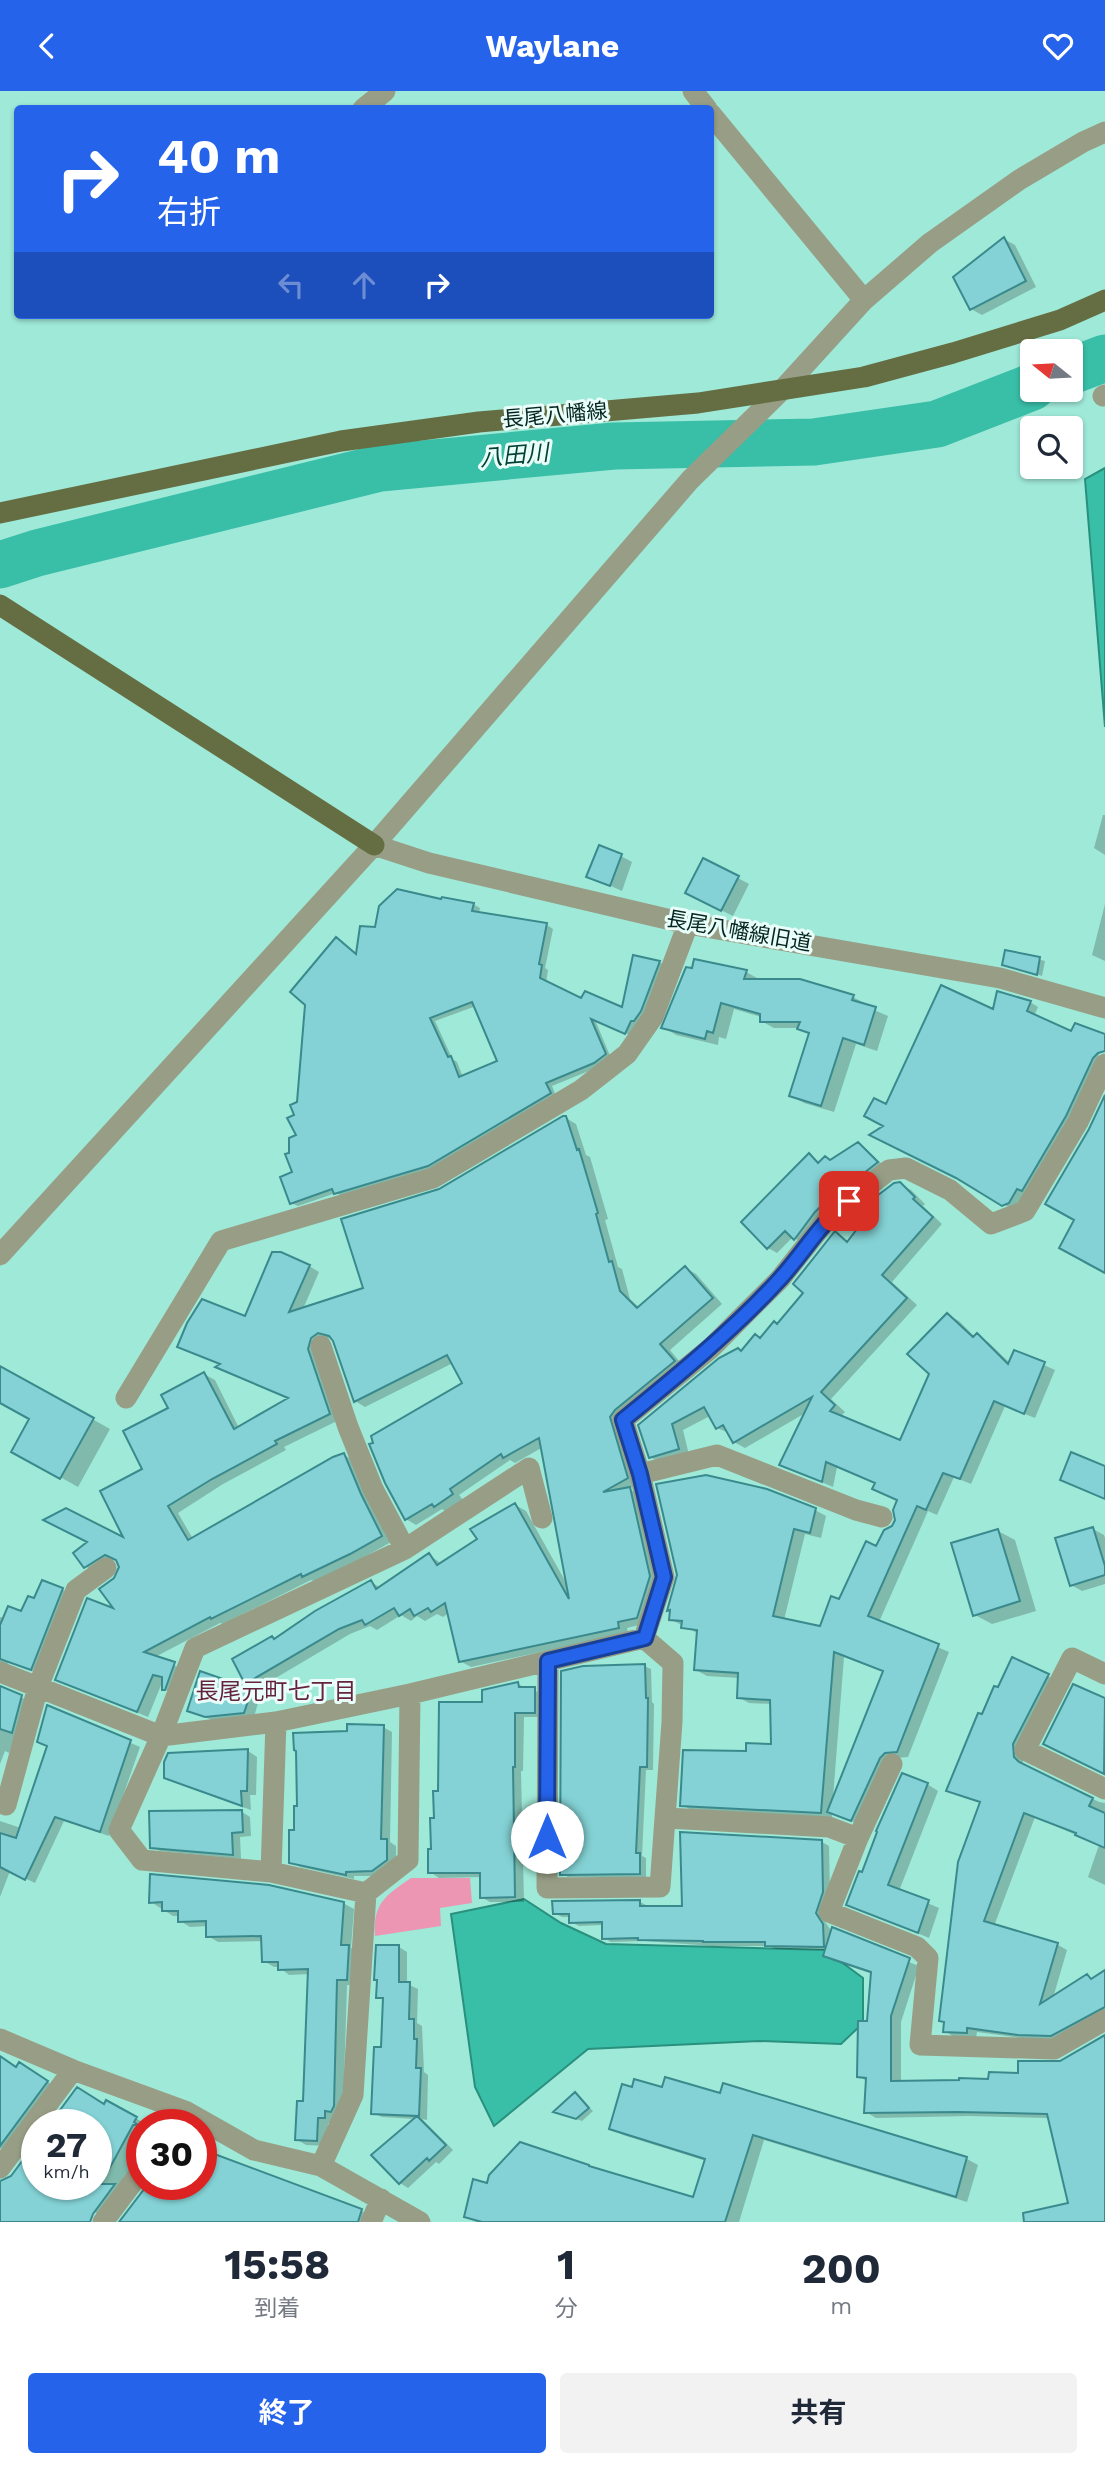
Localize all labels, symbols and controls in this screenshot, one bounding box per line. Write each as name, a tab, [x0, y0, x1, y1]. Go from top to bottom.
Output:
icon: back	[28, 27, 66, 65]
text: Waylane	[486, 27, 619, 65]
icon: heart	[1039, 27, 1077, 65]
text: 40 m	[157, 127, 280, 185]
icon: right	[42, 133, 133, 224]
text: 右折	[157, 193, 221, 231]
icon: left	[272, 266, 310, 304]
icon: ahead	[345, 266, 383, 304]
icon: right	[418, 266, 456, 304]
north arrow	[1020, 339, 1083, 403]
map controls	[1020, 339, 1083, 479]
street label: 長尾八幡線	[502, 397, 608, 432]
button: search	[1020, 416, 1083, 479]
water label: 八田川	[478, 439, 553, 472]
street label: 長尾八幡線旧道	[665, 905, 814, 956]
pin	[819, 1171, 879, 1231]
icon: arrive	[830, 1182, 868, 1220]
district label: 長尾元町七丁目	[196, 1678, 357, 1705]
position arrow	[510, 1800, 584, 1874]
speed limit sign: 30	[126, 2109, 217, 2200]
text: 27	[46, 2124, 87, 2166]
text: km/h	[43, 2161, 90, 2182]
text: 15:58	[224, 2240, 330, 2289]
text: 1	[557, 2240, 575, 2289]
text: 200	[802, 2244, 881, 2293]
text: m	[830, 2293, 852, 2320]
text: 到着	[254, 2295, 300, 2322]
text: 分	[554, 2295, 577, 2322]
button: 終了	[28, 2373, 546, 2453]
button: 共有	[560, 2373, 1077, 2453]

